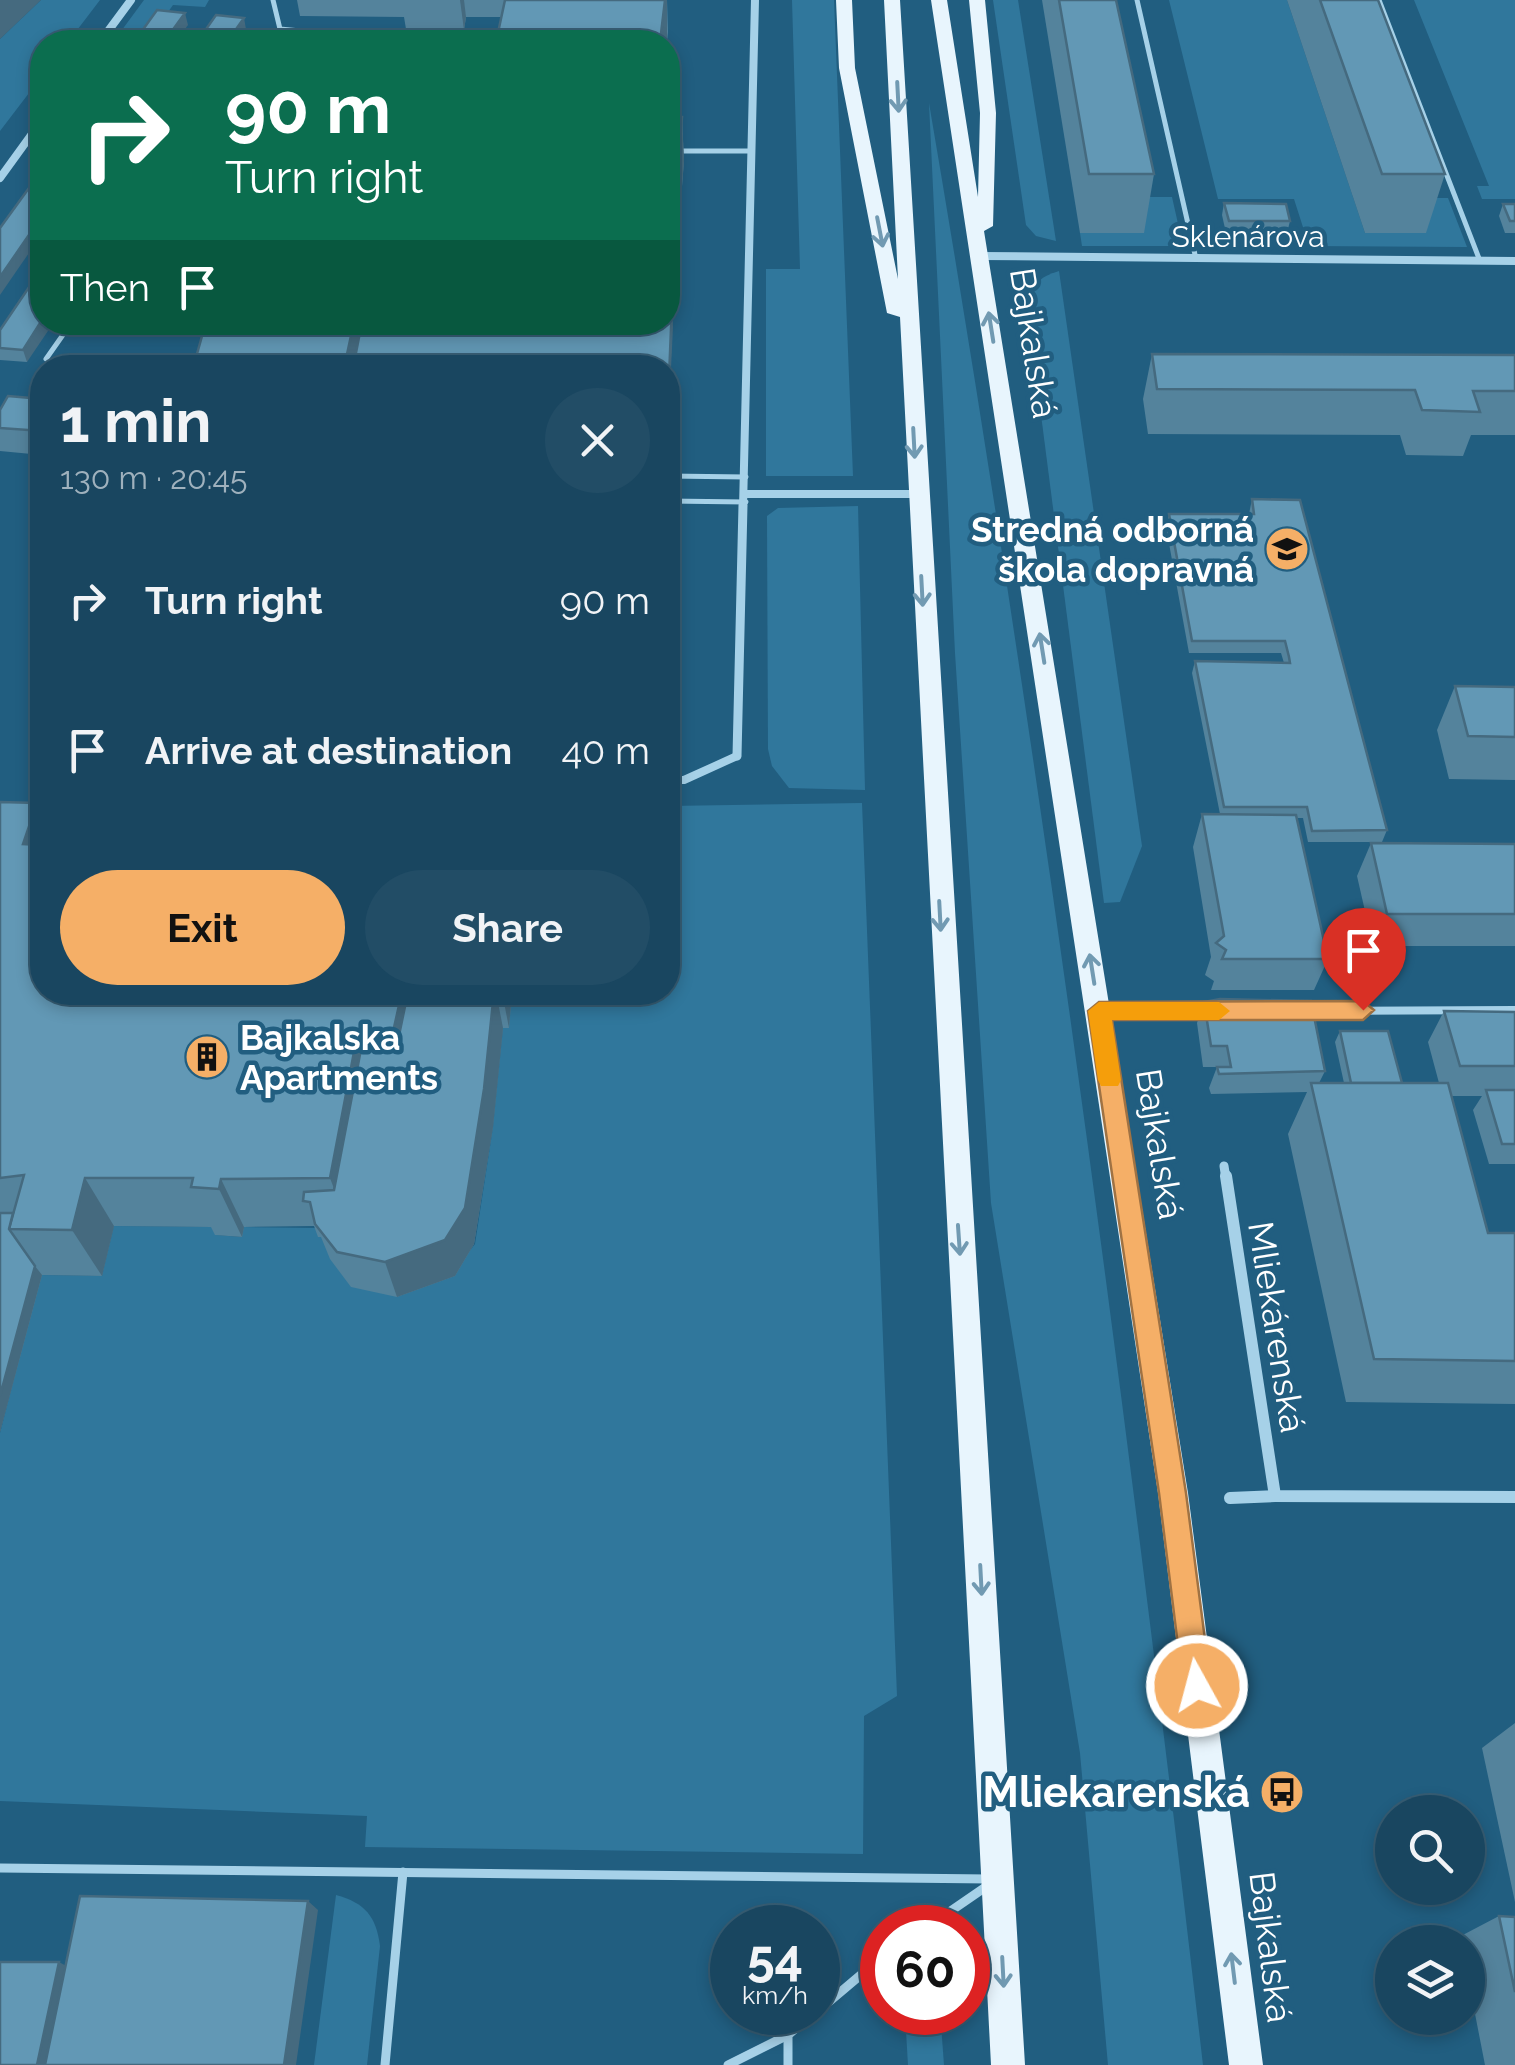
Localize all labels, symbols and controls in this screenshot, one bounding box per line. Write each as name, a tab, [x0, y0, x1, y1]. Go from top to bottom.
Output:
text: 90 m	[225, 67, 391, 149]
icon: right	[60, 70, 190, 200]
one-way arrow	[889, 81, 908, 113]
text: Turn right	[225, 151, 423, 204]
one-way arrow	[871, 215, 890, 247]
street label: Sklenárova	[1171, 219, 1325, 254]
icon: arrive	[170, 260, 225, 315]
text: Then	[60, 265, 150, 310]
street label: Bajkalská	[1002, 265, 1066, 421]
one-way arrow	[982, 312, 1000, 344]
text: 1 min	[60, 386, 211, 456]
button: close	[545, 388, 650, 493]
one-way arrow	[905, 426, 924, 458]
text: 130 m · 20:45	[60, 459, 248, 496]
place label: Stredná odborná škola dopravná	[971, 509, 1254, 590]
school or university icon: Stredná odborná škola dopravná	[1264, 526, 1310, 572]
icon: right	[60, 573, 115, 628]
one-way arrow	[913, 575, 932, 607]
text: Turn right	[145, 578, 322, 623]
text: 90 m	[560, 578, 650, 623]
one-way arrow	[1032, 633, 1051, 665]
icon: arrive	[60, 723, 115, 778]
text: Arrive at destination	[145, 728, 512, 773]
text: 40 m	[561, 728, 650, 773]
button: Exit	[60, 870, 345, 985]
button: Share	[365, 870, 650, 985]
one-way arrow	[931, 899, 950, 931]
pin	[1321, 908, 1406, 1011]
icon: arrive	[1336, 923, 1391, 978]
one-way arrow	[1083, 954, 1101, 986]
place label: Bajkalska Apartments	[240, 1017, 438, 1098]
building icon: Bajkalska Apartments	[184, 1034, 230, 1080]
street label: Bajkalská	[1128, 1066, 1192, 1222]
street label: Mliekárenská	[1240, 1219, 1314, 1435]
one-way arrow	[950, 1224, 969, 1256]
one-way arrow	[972, 1564, 991, 1596]
position arrow	[1145, 1634, 1249, 1738]
place label: Mliekarenská	[983, 1768, 1250, 1817]
bus stop icon: Mliekarenská	[1259, 1769, 1305, 1815]
map controls	[1375, 1795, 1485, 2035]
button: search	[1375, 1795, 1485, 1905]
street label: Bajkalská	[1241, 1869, 1301, 2025]
speed limit sign: 60	[860, 1905, 990, 2035]
button: layers	[1375, 1925, 1485, 2035]
text: 54	[747, 1928, 803, 1987]
one-way arrow	[1224, 1953, 1242, 1985]
one-way arrow	[994, 1955, 1013, 1988]
text: km/h	[742, 1980, 808, 2010]

